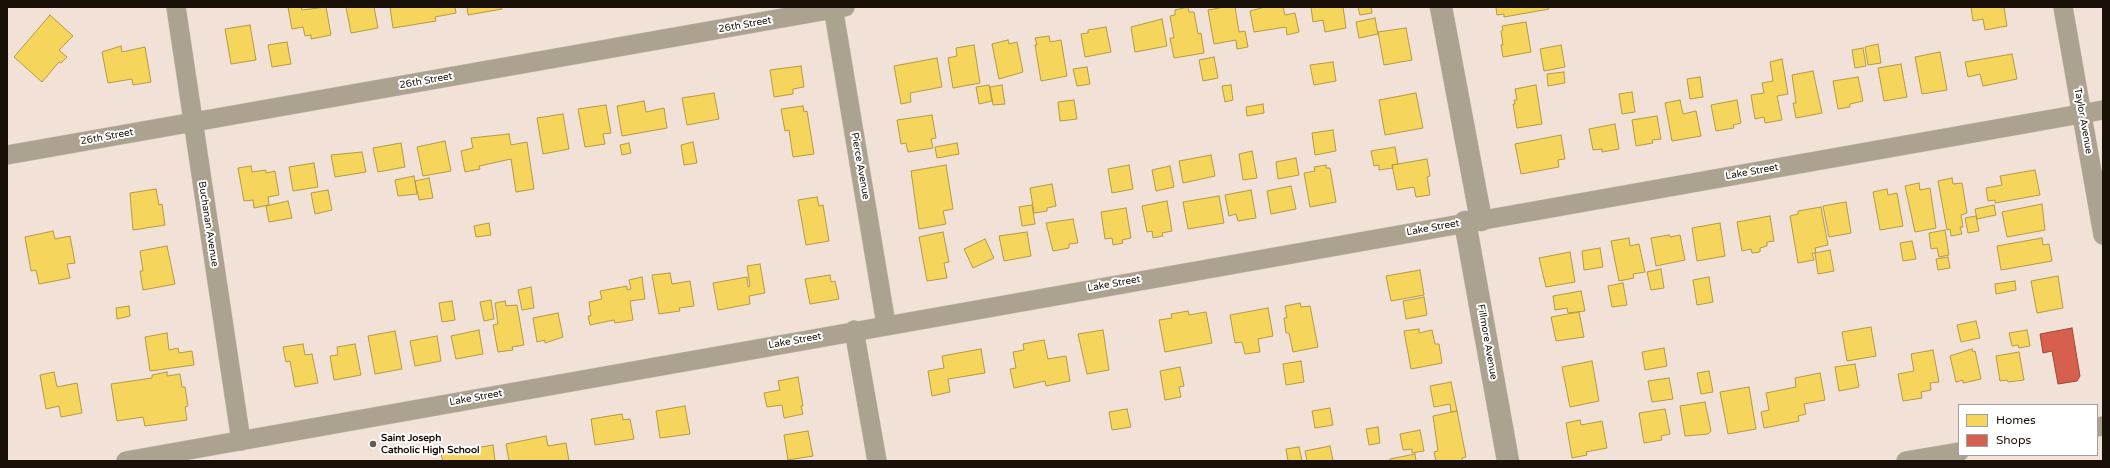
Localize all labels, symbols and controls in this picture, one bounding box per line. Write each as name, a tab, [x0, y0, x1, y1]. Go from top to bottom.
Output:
street label: 26th Street	[718, 14, 772, 36]
street label: 26th Street	[399, 70, 453, 92]
street label: Taylor Avenue	[2071, 87, 2095, 155]
street label: 26th Street	[80, 126, 134, 148]
street label: Pierce Avenue	[848, 132, 872, 200]
street label: Lake Street	[1725, 161, 1779, 183]
street label: Buchanan Avenue	[195, 181, 221, 267]
street label: Lake Street	[1406, 217, 1460, 239]
street label: Lake Street	[1087, 273, 1141, 295]
street label: Fillmore Avenue	[1474, 303, 1500, 381]
street label: Lake Street	[768, 330, 822, 352]
street label: Lake Street	[449, 387, 503, 409]
legend	[1958, 404, 2098, 456]
text: Homes	[1996, 413, 2036, 427]
place label: Saint Joseph Catholic High School	[381, 432, 480, 456]
text: Shops	[1996, 433, 2031, 447]
marker: Saint Joseph Catholic High School	[368, 439, 378, 449]

